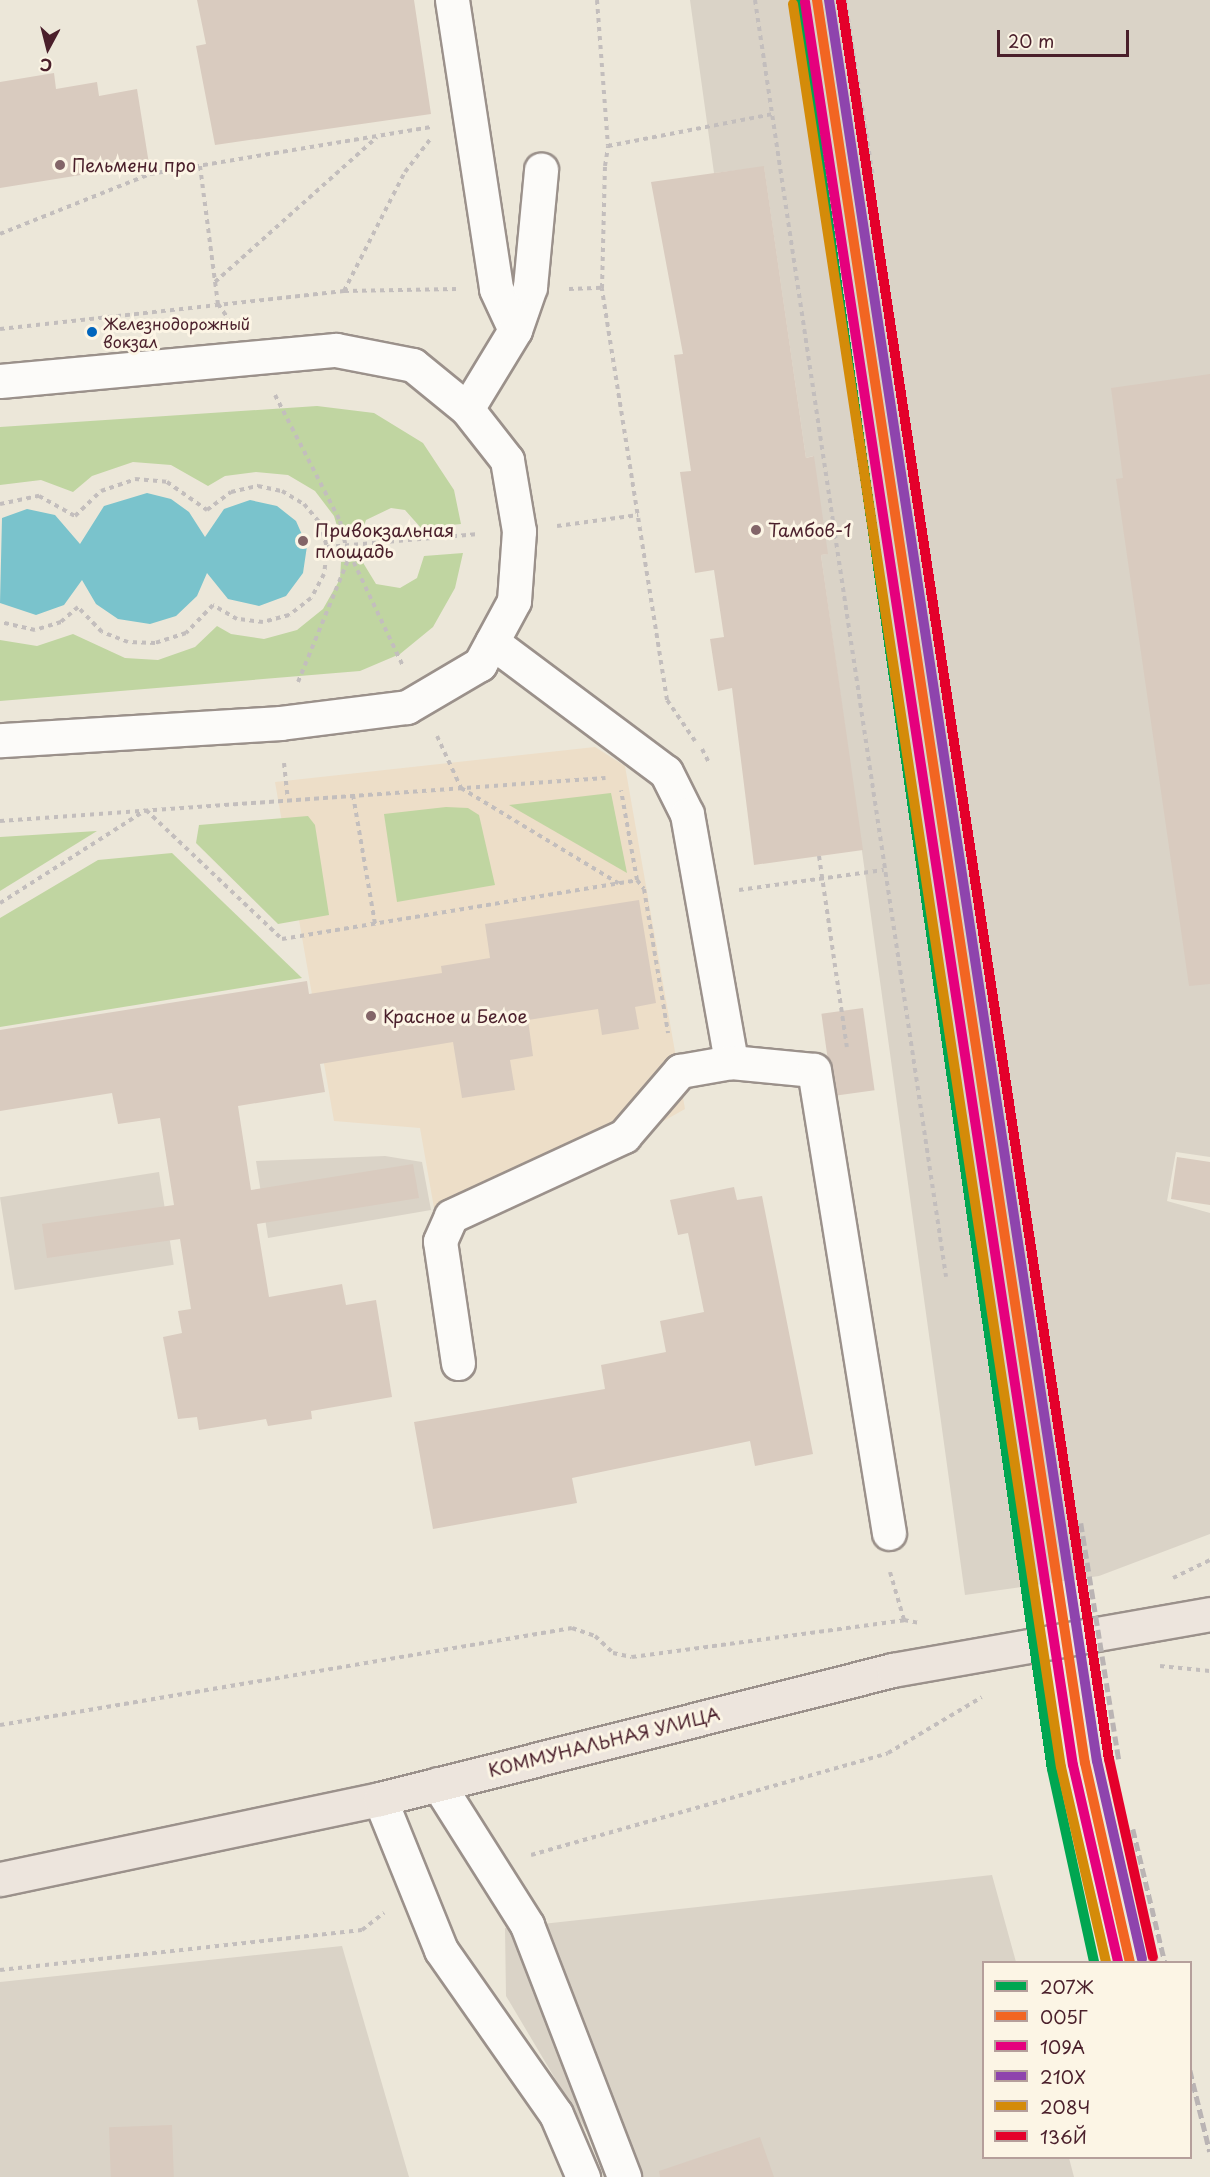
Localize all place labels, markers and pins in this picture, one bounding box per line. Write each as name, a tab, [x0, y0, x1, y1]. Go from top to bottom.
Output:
place label: Пельмени про	[72, 154, 197, 176]
marker: Пельмени про	[53, 158, 67, 172]
place label: Железнодорожный вокзал	[103, 313, 250, 351]
marker: Железнодорожный вокзал	[86, 326, 98, 338]
place label: Тамбов-1	[768, 519, 852, 541]
place label: Привокзальная площадь	[315, 520, 454, 562]
marker: Тамбов-1	[749, 523, 763, 537]
marker: Привокзальная площадь	[296, 534, 310, 548]
place label: Красное и Белое	[383, 1005, 530, 1027]
marker: Красное и Белое	[364, 1009, 378, 1023]

